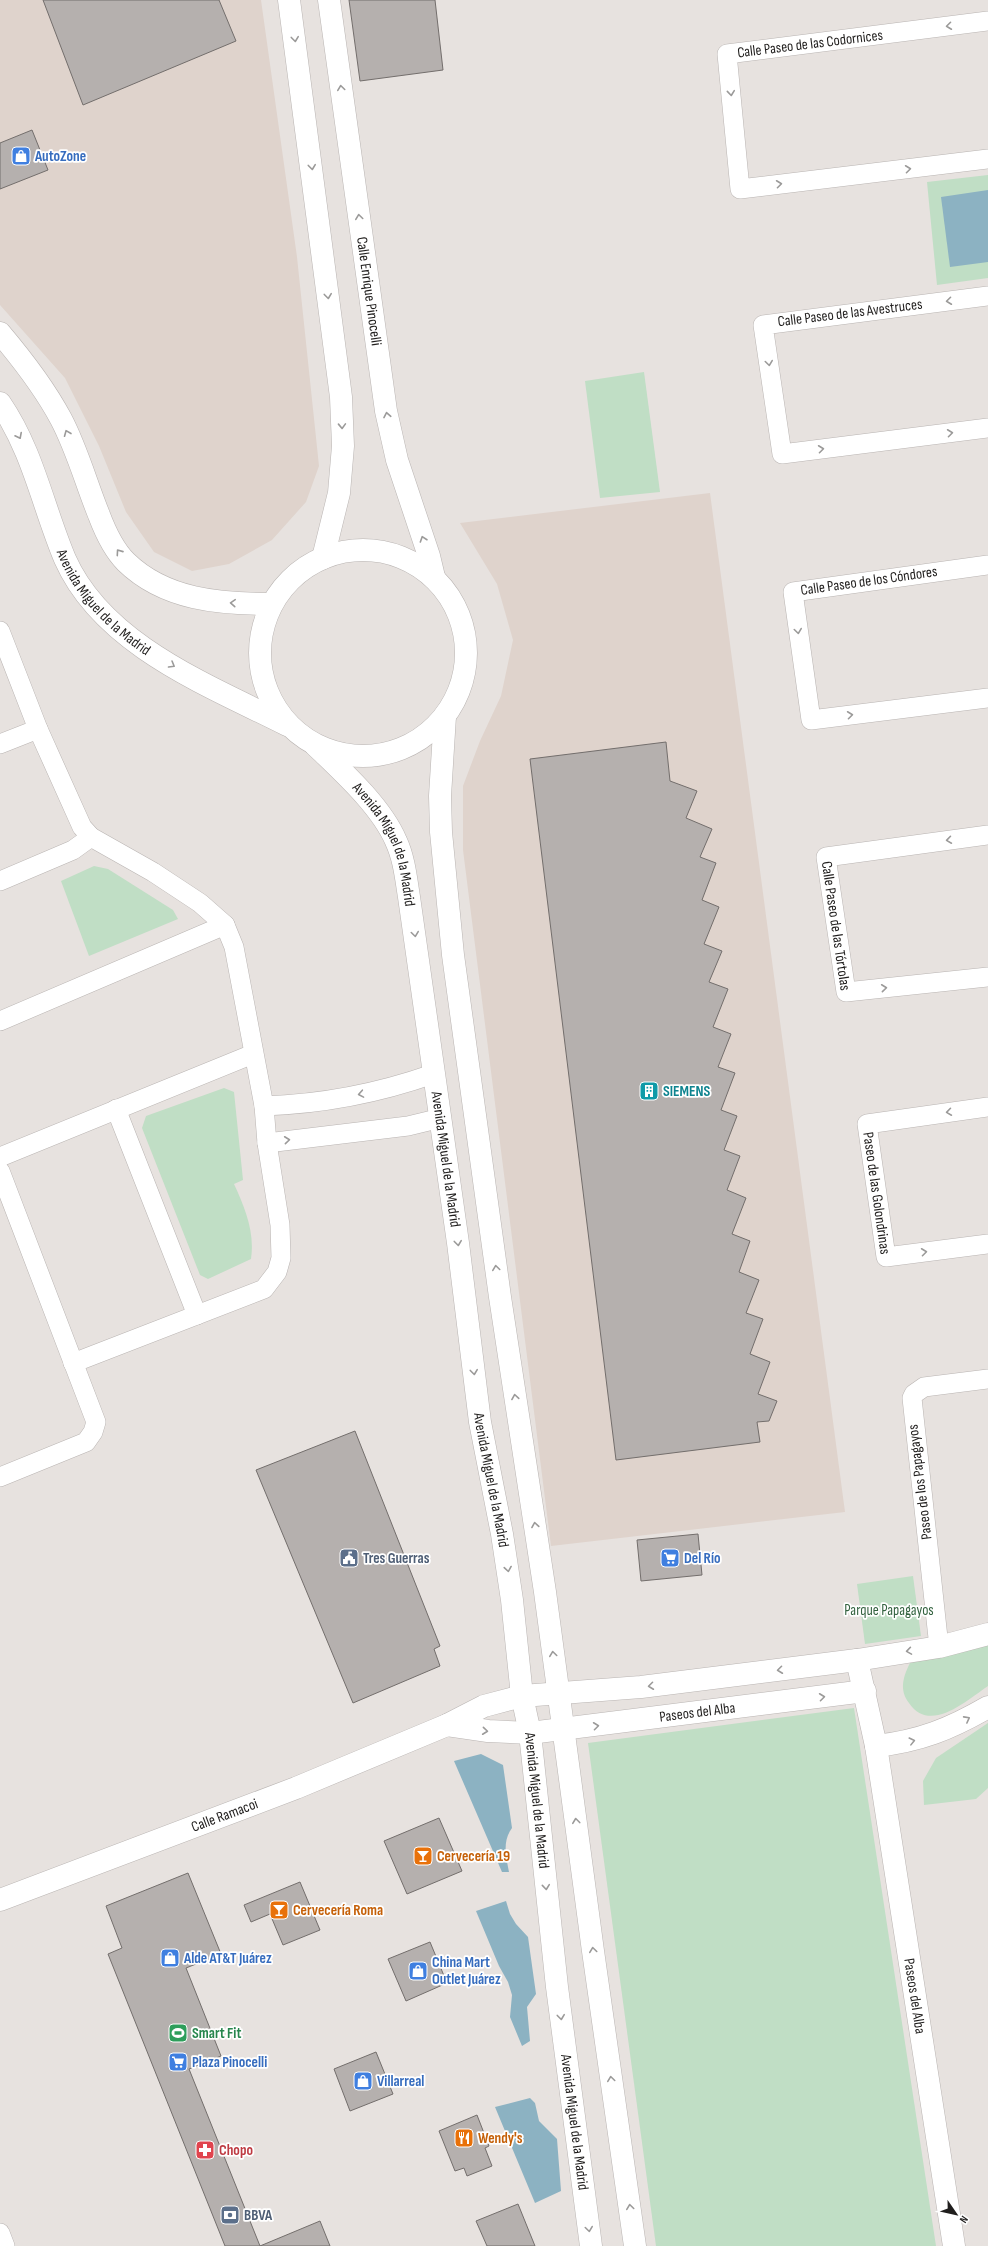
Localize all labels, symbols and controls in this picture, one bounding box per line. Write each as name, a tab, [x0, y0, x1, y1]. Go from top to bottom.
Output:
one-way arrow	[946, 21, 952, 30]
street label: Calle Paseo de las Codornices	[736, 26, 884, 62]
one-way arrow	[290, 36, 299, 42]
one-way arrow	[337, 85, 346, 91]
one-way arrow	[726, 90, 735, 96]
shop icon: AutoZone	[10, 145, 32, 167]
place label: AutoZone	[34, 147, 86, 166]
one-way arrow	[307, 164, 316, 171]
one-way arrow	[905, 164, 911, 173]
one-way arrow	[776, 180, 782, 189]
one-way arrow	[355, 214, 364, 220]
street label: Calle Enrique Pinocelli	[352, 235, 386, 347]
one-way arrow	[324, 293, 333, 299]
street label: Calle Paseo de las Avestruces	[777, 295, 923, 331]
one-way arrow	[946, 296, 952, 305]
one-way arrow	[764, 360, 773, 366]
one-way arrow	[384, 412, 392, 418]
one-way arrow	[338, 423, 347, 429]
one-way arrow	[946, 429, 953, 438]
one-way arrow	[64, 430, 72, 438]
one-way arrow	[15, 432, 22, 440]
one-way arrow	[818, 445, 824, 454]
one-way arrow	[420, 536, 428, 543]
street label: Avenida Miguel de la Madrid	[52, 545, 154, 660]
one-way arrow	[117, 550, 124, 557]
street label: Calle Paseo de los Cóndores	[799, 562, 939, 600]
one-way arrow	[230, 599, 236, 608]
one-way arrow	[793, 628, 802, 634]
one-way arrow	[168, 660, 175, 667]
one-way arrow	[846, 711, 853, 720]
street label: Avenida Miguel de la Madrid	[348, 777, 420, 908]
one-way arrow	[946, 835, 952, 844]
street label: Calle Paseo de las Tórtolas	[817, 860, 855, 992]
one-way arrow	[410, 931, 419, 937]
one-way arrow	[881, 984, 887, 993]
building icon: SIEMENS	[638, 1080, 660, 1102]
place label: SIEMENS	[663, 1082, 711, 1101]
street label: Avenida Miguel de la Madrid	[427, 1089, 465, 1228]
one-way arrow	[358, 1090, 364, 1098]
one-way arrow	[946, 1107, 952, 1116]
street label: Paseo de las Golondrinas	[859, 1131, 895, 1255]
one-way arrow	[284, 1136, 290, 1145]
one-way arrow	[453, 1240, 462, 1246]
one-way arrow	[921, 1248, 927, 1257]
one-way arrow	[492, 1265, 501, 1271]
one-way arrow	[469, 1369, 478, 1375]
one-way arrow	[511, 1394, 520, 1400]
street label: Avenida Miguel de la Madrid	[469, 1411, 513, 1549]
street label: Paseo de los Papagayos	[904, 1423, 936, 1541]
one-way arrow	[531, 1522, 540, 1528]
public building icon: Tres Guerras	[338, 1547, 360, 1569]
supermarket icon: Del Río	[659, 1547, 681, 1569]
place label: Tres Guerras	[363, 1549, 430, 1568]
place label: Del Río	[684, 1549, 721, 1568]
one-way arrow	[503, 1566, 512, 1572]
park label: Parque Papagayos	[844, 1601, 934, 1620]
one-way arrow	[906, 1646, 912, 1655]
one-way arrow	[549, 1651, 558, 1657]
one-way arrow	[777, 1665, 783, 1674]
one-way arrow	[648, 1681, 654, 1690]
one-way arrow	[819, 1692, 825, 1701]
street label: Paseos del Alba	[658, 1698, 736, 1726]
one-way arrow	[963, 1716, 971, 1723]
one-way arrow	[593, 1722, 599, 1731]
one-way arrow	[482, 1726, 488, 1735]
street label: Avenida Miguel de la Madrid	[520, 1730, 554, 1870]
one-way arrow	[909, 1738, 915, 1746]
street label: Calle Ramacoi	[188, 1794, 261, 1836]
one-way arrow	[572, 1818, 581, 1824]
bar icon: Cervecería 19	[412, 1845, 434, 1867]
place label: Cervecería 19	[437, 1847, 510, 1866]
one-way arrow	[542, 1884, 551, 1890]
bar icon: Cervecería Roma	[268, 1899, 290, 1921]
place label: Cervecería Roma	[293, 1901, 383, 1920]
shop icon: Alde AT&T Juárez	[159, 1947, 181, 1969]
one-way arrow	[588, 1947, 597, 1953]
place label: Alde AT&T Juárez	[183, 1949, 272, 1968]
place label: China Mart Outlet Juárez	[432, 1953, 501, 1989]
street label: Paseos del Alba	[900, 1957, 930, 2035]
shop icon: China Mart Outlet Juárez	[407, 1960, 429, 1982]
one-way arrow	[556, 2014, 565, 2020]
sports icon: Smart Fit	[167, 2022, 189, 2044]
place label: Smart Fit	[192, 2024, 241, 2043]
supermarket icon: Plaza Pinocelli	[167, 2051, 189, 2073]
street label: Avenida Miguel de la Madrid	[556, 2052, 593, 2191]
place label: Plaza Pinocelli	[192, 2053, 267, 2072]
shop icon: Villarreal	[352, 2070, 374, 2092]
place label: Villarreal	[377, 2072, 424, 2091]
one-way arrow	[607, 2076, 616, 2082]
restaurant icon: Wendy's	[453, 2127, 475, 2149]
place label: Wendy's	[478, 2129, 523, 2148]
pharmacy icon: Chopo	[194, 2139, 216, 2161]
place label: Chopo	[219, 2141, 253, 2160]
north arrow	[936, 2194, 976, 2234]
bank icon: BBVA	[219, 2204, 241, 2226]
one-way arrow	[626, 2204, 635, 2210]
place label: BBVA	[244, 2206, 273, 2225]
text: N	[957, 2213, 971, 2225]
one-way arrow	[584, 2226, 593, 2232]

